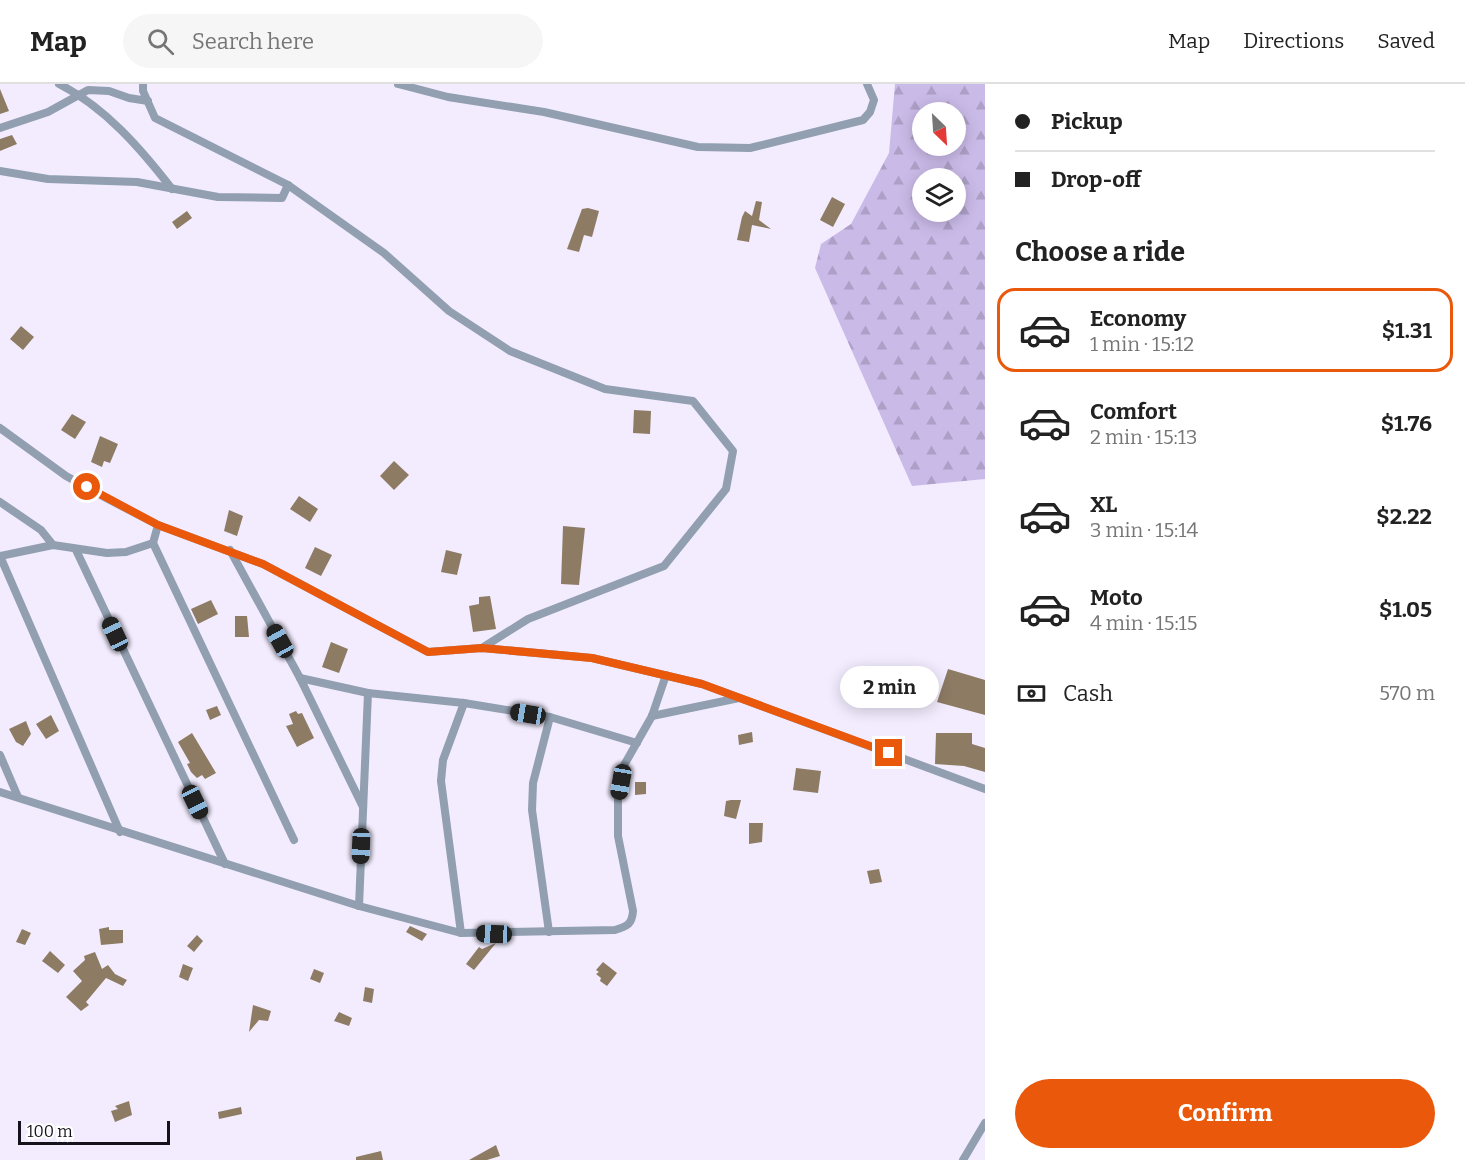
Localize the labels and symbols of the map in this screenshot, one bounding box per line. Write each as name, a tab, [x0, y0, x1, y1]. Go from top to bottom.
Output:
north arrow	[912, 102, 966, 156]
route start	[73, 473, 100, 500]
car	[99, 614, 131, 654]
car	[263, 621, 297, 661]
callout: 2 min	[840, 666, 938, 708]
car	[509, 702, 547, 726]
route end	[875, 739, 902, 766]
car	[609, 763, 633, 801]
car	[179, 782, 211, 822]
car	[351, 828, 371, 864]
car	[476, 924, 512, 944]
scale bar	[18, 1118, 170, 1146]

